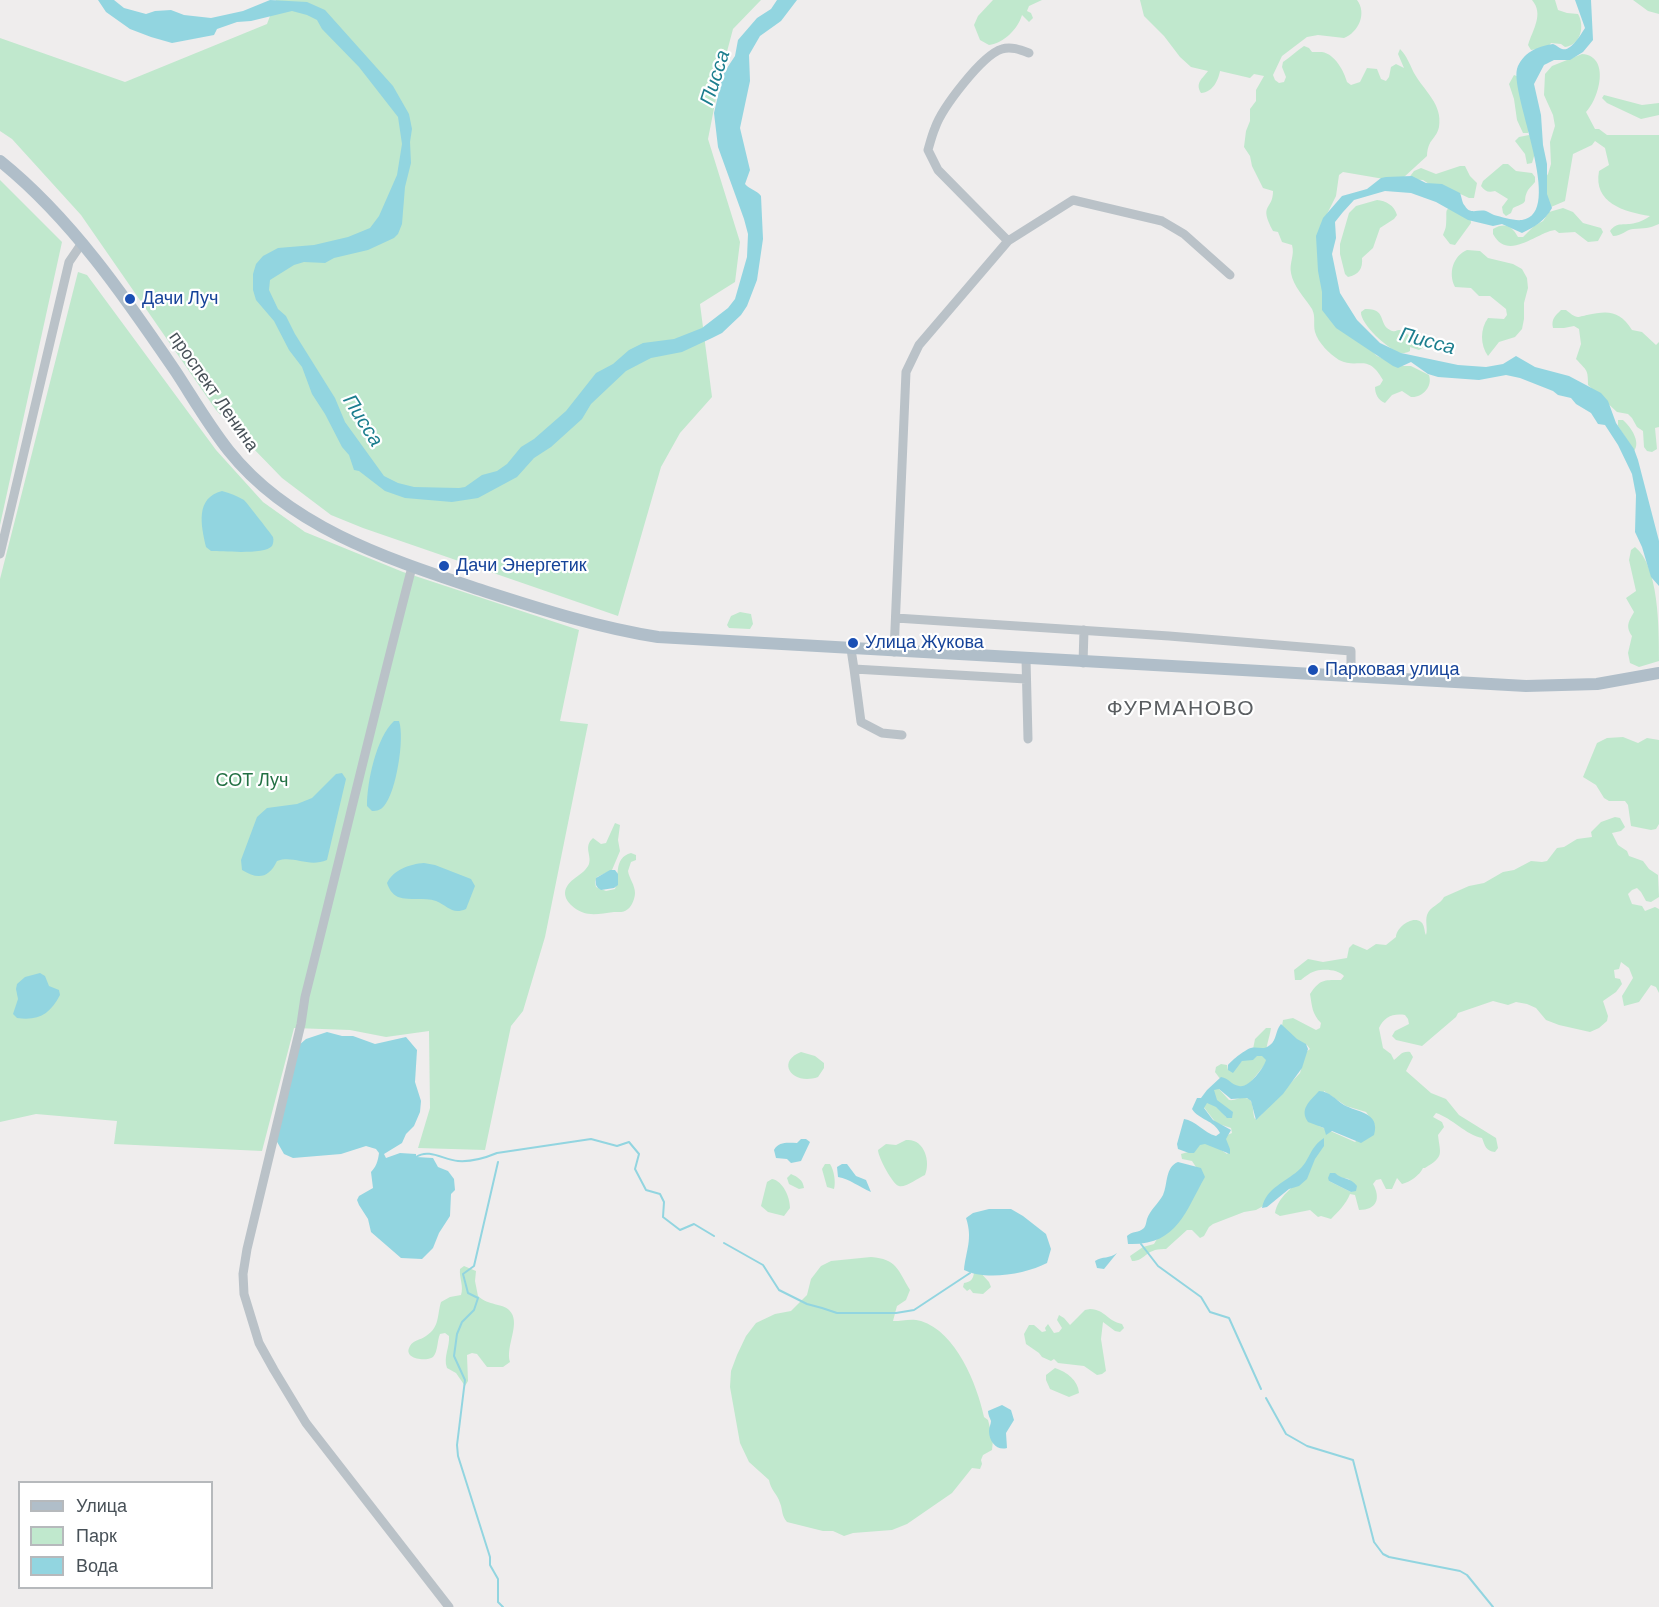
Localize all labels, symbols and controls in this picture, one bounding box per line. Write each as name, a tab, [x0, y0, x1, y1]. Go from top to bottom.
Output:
water label: Писса	[696, 47, 736, 109]
place label: Дачи Луч	[142, 288, 218, 310]
marker: Дачи Луч	[123, 292, 137, 306]
water label: Писса	[1396, 323, 1458, 361]
street label: проспект Ленина	[164, 328, 262, 456]
water label: Писса	[337, 391, 387, 451]
place label: Дачи Энергетик	[456, 555, 587, 577]
marker: Дачи Энергетик	[437, 559, 451, 573]
place label: Улица Жукова	[865, 632, 984, 654]
marker: Улица Жукова	[846, 636, 860, 650]
place label: Парковая улица	[1325, 659, 1459, 681]
marker: Парковая улица	[1306, 663, 1320, 677]
district label: ФУРМАНОВО	[1107, 696, 1255, 722]
park label: СОТ Луч	[216, 770, 288, 792]
legend	[18, 1481, 213, 1589]
text: Улица	[76, 1494, 127, 1518]
text: Парк	[76, 1524, 117, 1548]
text: Вода	[76, 1554, 118, 1578]

